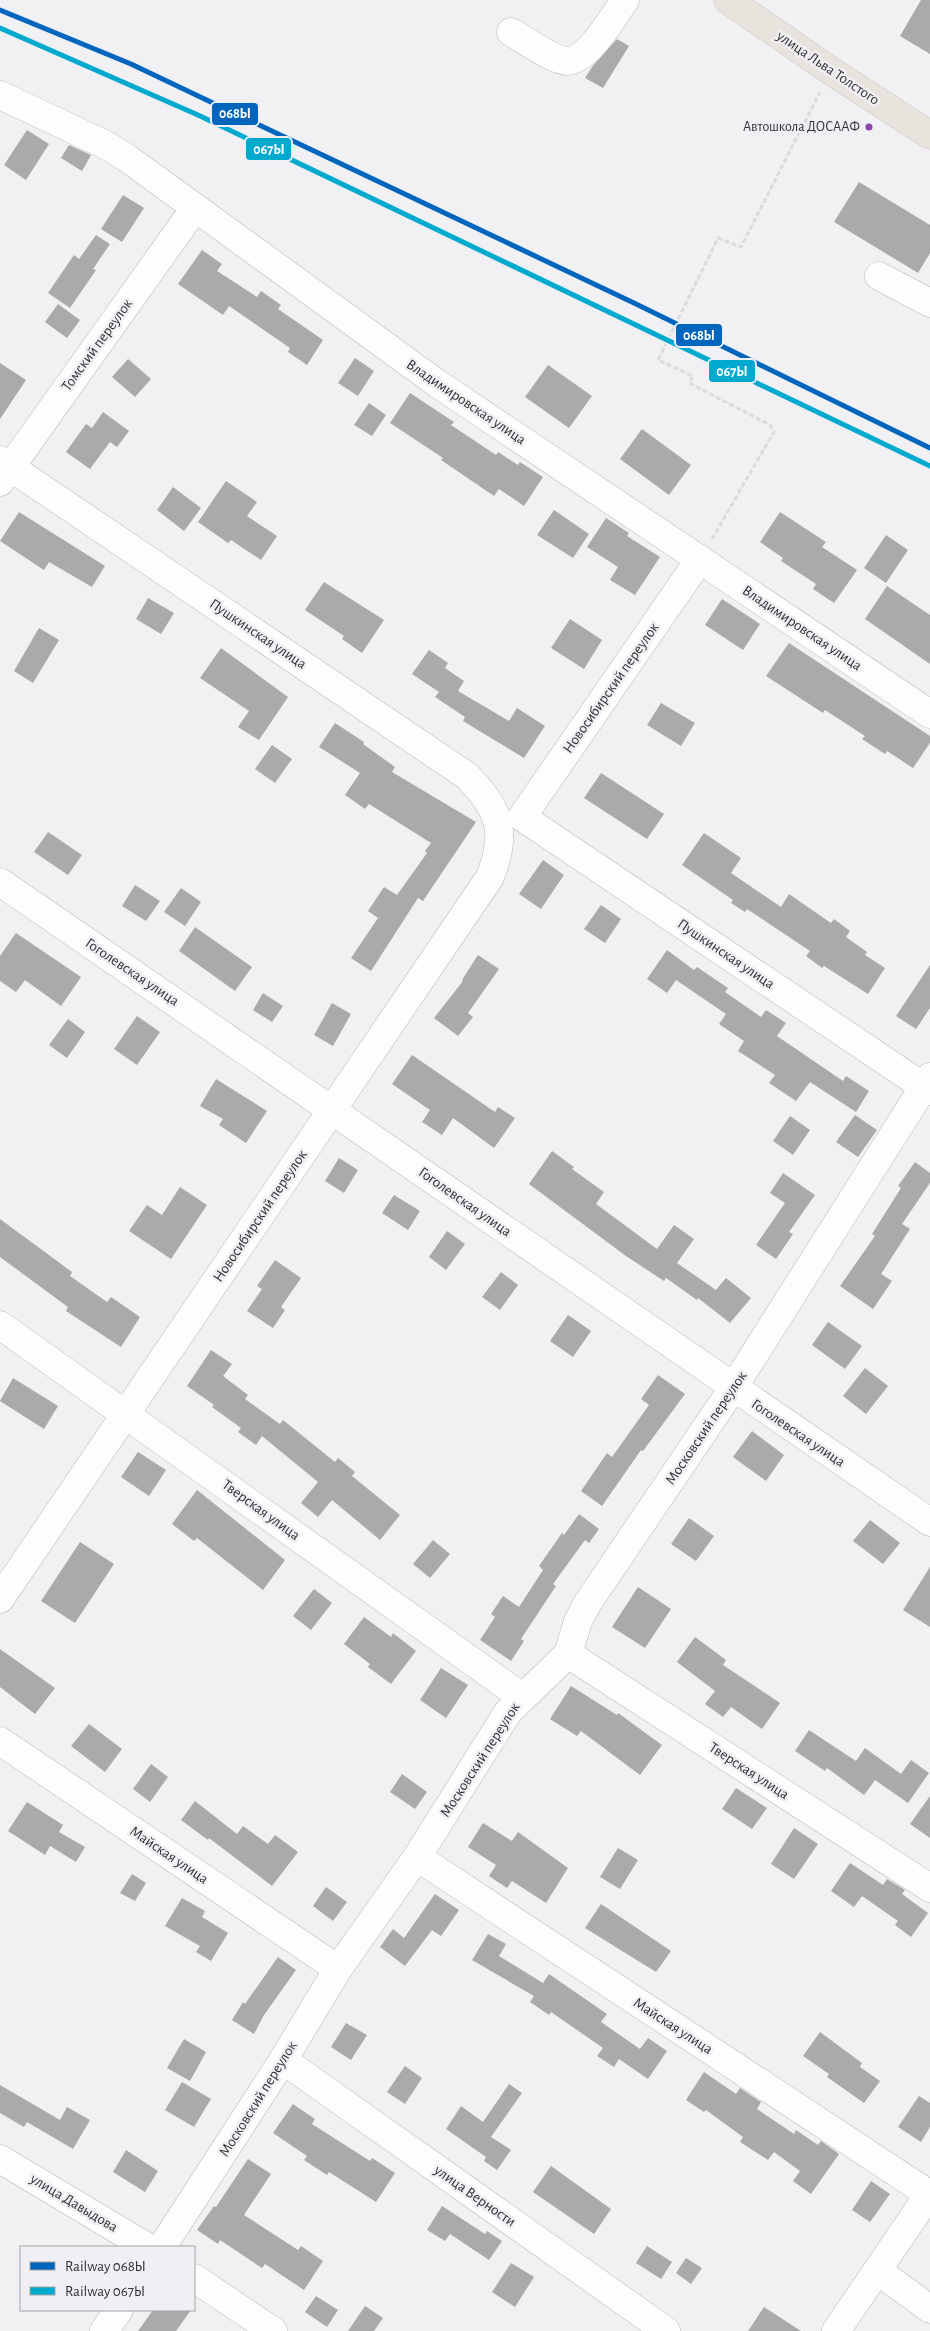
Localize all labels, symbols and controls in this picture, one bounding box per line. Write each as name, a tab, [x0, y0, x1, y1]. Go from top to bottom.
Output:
street label: улица Льва Толстого	[773, 28, 882, 108]
line badge: 068Ы	[211, 102, 259, 126]
text: 068Ы	[219, 107, 251, 121]
place label: Автошкола ДОСААФ	[743, 120, 860, 134]
marker: Автошкола ДОСААФ	[864, 122, 874, 132]
line badge: 067Ы	[245, 137, 292, 161]
text: 067Ы	[253, 143, 285, 157]
street label: Томский переулок	[59, 296, 135, 394]
line badge: 068Ы	[675, 323, 723, 347]
text: 068Ы	[683, 329, 715, 343]
street label: Владимировская улица	[403, 356, 529, 448]
line badge: 067Ы	[708, 359, 756, 383]
text: 067Ы	[716, 365, 748, 379]
street label: Владимировская улица	[739, 582, 865, 674]
street label: Пушкинская улица	[207, 596, 309, 672]
street label: Новосибирский переулок	[560, 620, 662, 756]
street label: Пушкинская улица	[675, 916, 777, 992]
street label: Гоголевская улица	[82, 935, 182, 1009]
street label: Новосибирский переулок	[210, 1147, 310, 1285]
street label: Гоголевская улица	[416, 1164, 514, 1240]
street label: Московский переулок	[663, 1368, 750, 1487]
street label: Гоголевская улица	[748, 1396, 848, 1470]
street label: Тверская улица	[219, 1477, 303, 1543]
street label: Московский переулок	[437, 1700, 523, 1820]
street label: Тверская улица	[706, 1740, 792, 1802]
street label: Майская улица	[127, 1823, 211, 1887]
street label: Майская улица	[631, 1995, 715, 2057]
street label: Московский переулок	[216, 2038, 300, 2159]
street label: улица Верности	[431, 2162, 518, 2230]
street label: улица Давыдова	[27, 2171, 120, 2235]
legend	[20, 2246, 195, 2311]
text: Railway 068Ы	[65, 2259, 146, 2274]
text: Railway 067Ы	[65, 2284, 145, 2299]

